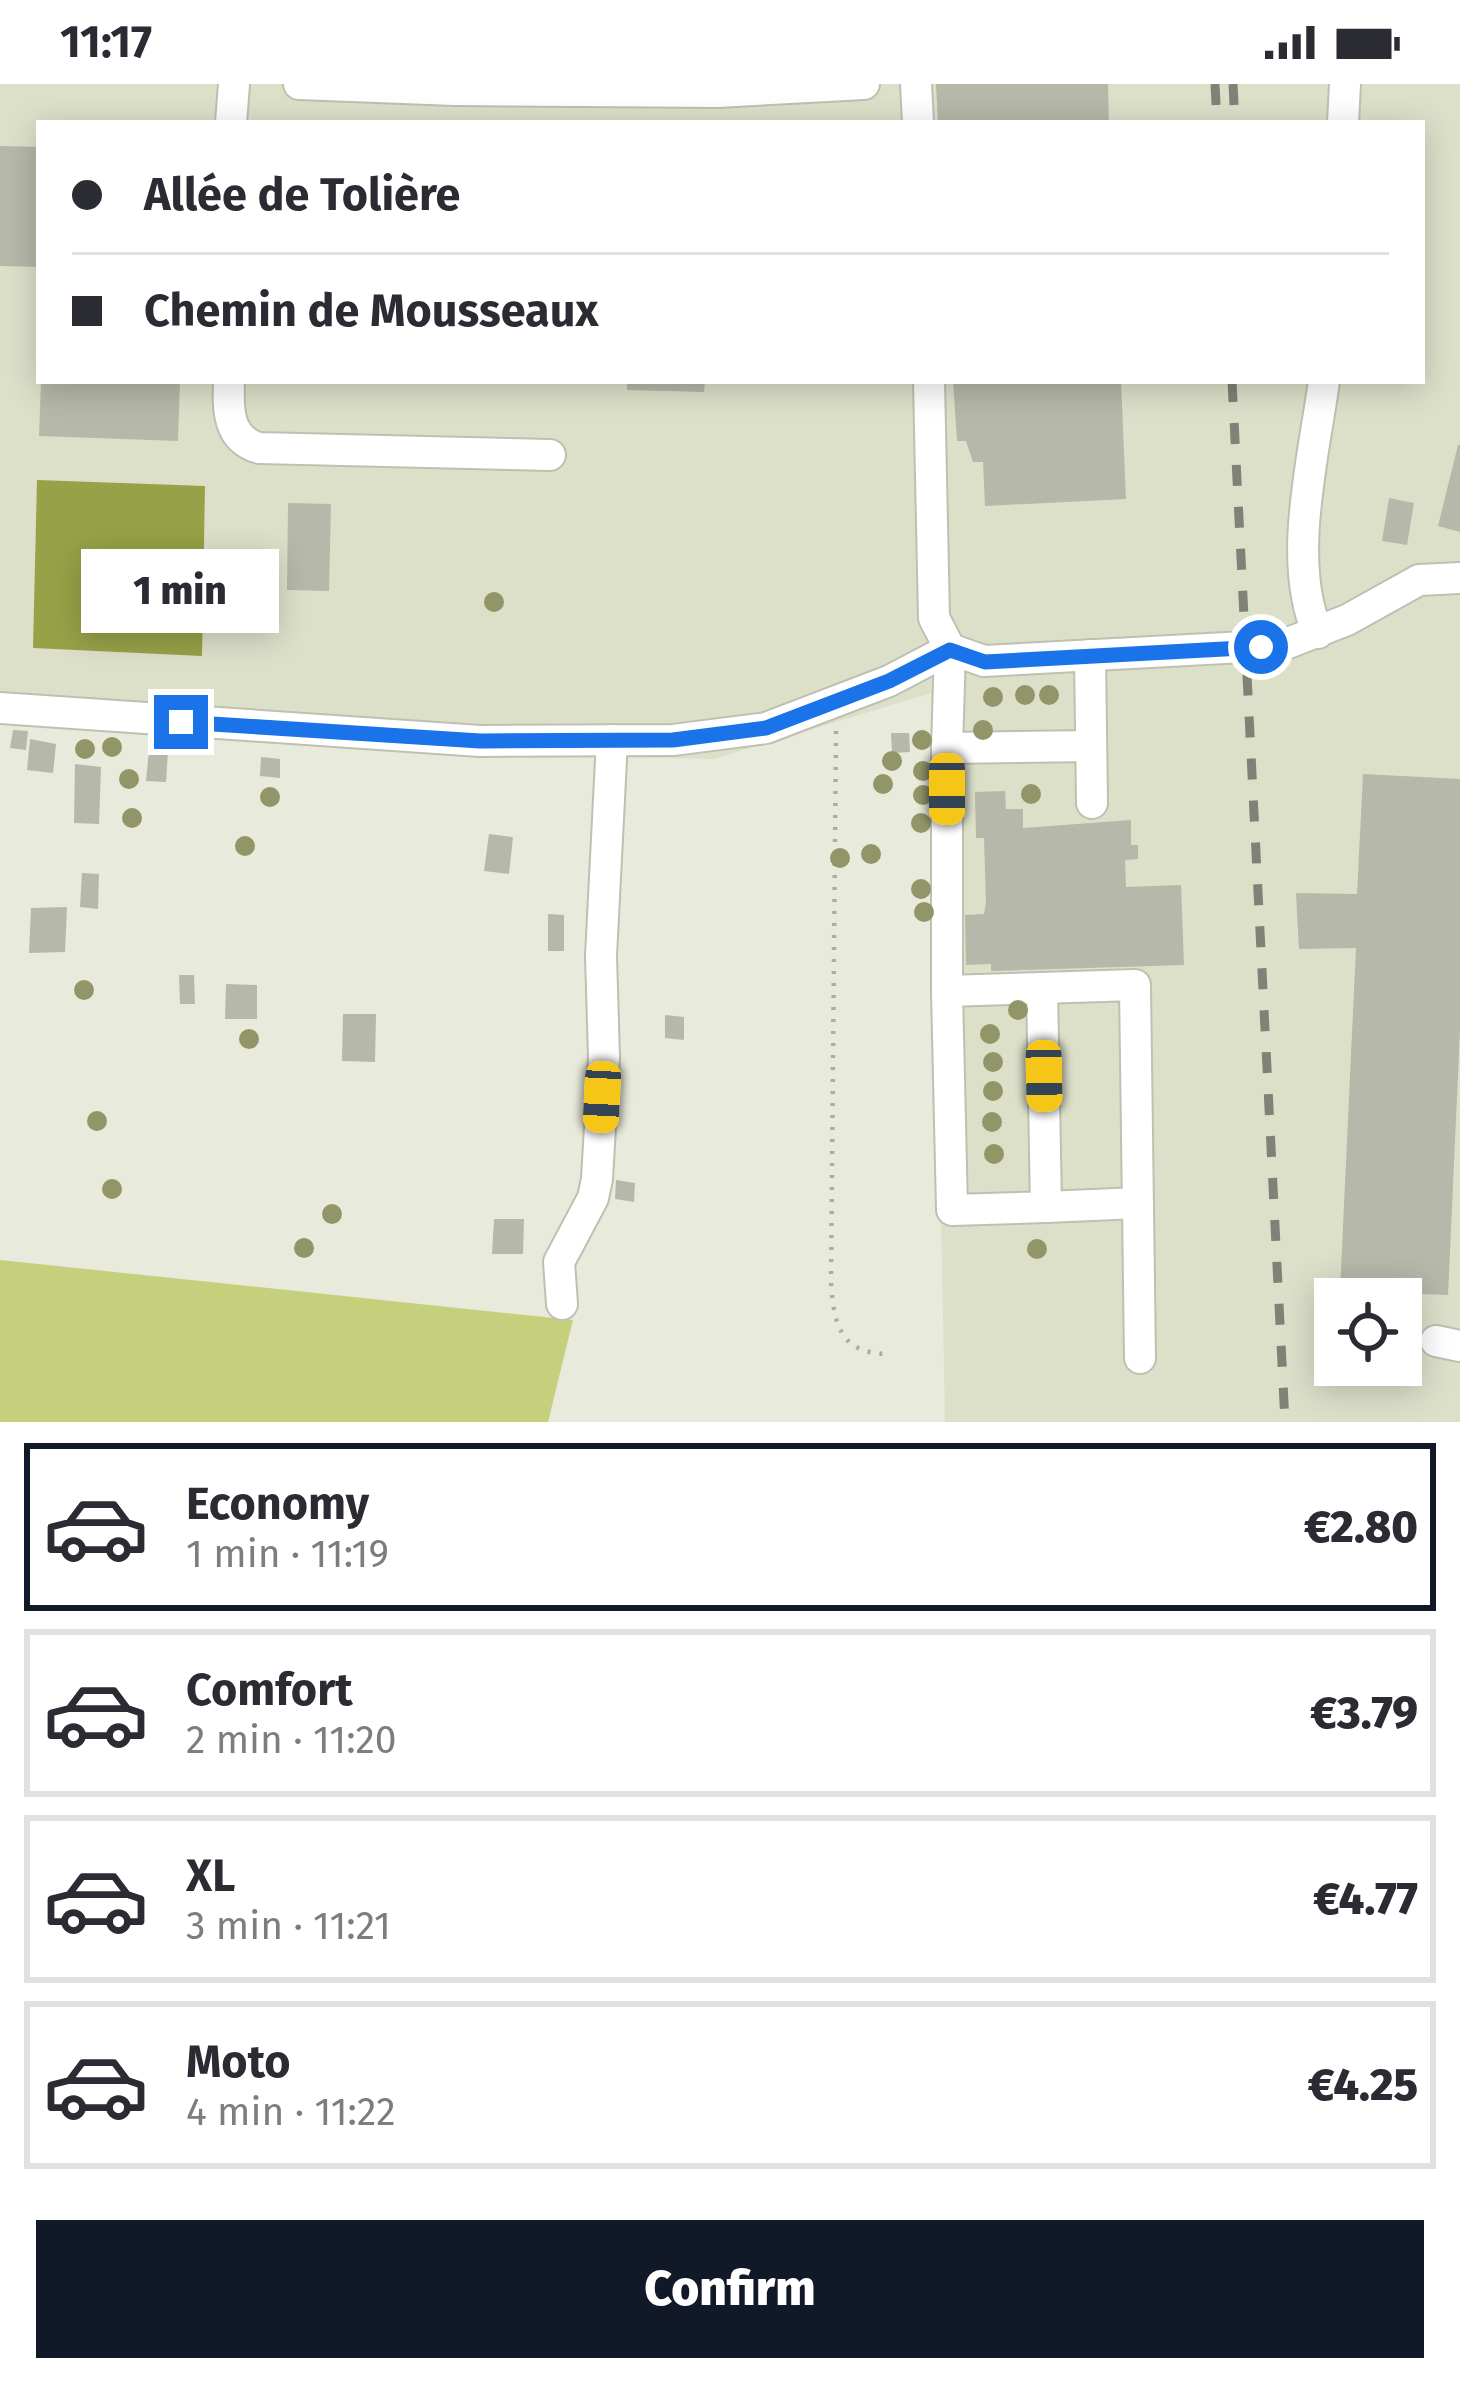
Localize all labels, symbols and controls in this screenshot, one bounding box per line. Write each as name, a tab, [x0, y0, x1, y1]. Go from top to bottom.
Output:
text: 11:17	[60, 15, 152, 69]
text: Allée de Tolière	[144, 168, 460, 222]
text: Chemin de Mousseaux	[144, 284, 598, 338]
callout: 1 min	[82, 548, 280, 632]
text: 1 min	[133, 568, 227, 614]
route start	[1234, 620, 1288, 674]
route end	[154, 695, 208, 749]
car	[929, 753, 965, 825]
car	[1025, 1040, 1063, 1112]
car	[582, 1060, 622, 1134]
map controls	[1314, 1278, 1422, 1386]
button: locate	[1314, 1278, 1422, 1386]
icon: car	[42, 1473, 150, 1581]
text: Economy	[186, 1477, 369, 1531]
text: €2.80	[1304, 1500, 1418, 1554]
text: 1 min · 11:19	[186, 1531, 389, 1577]
icon: car	[42, 1659, 150, 1767]
text: Comfort	[186, 1663, 353, 1717]
text: €3.79	[1310, 1686, 1418, 1740]
text: 2 min · 11:20	[186, 1717, 397, 1763]
icon: car	[42, 1845, 150, 1953]
text: XL	[186, 1849, 235, 1903]
text: €4.77	[1313, 1872, 1418, 1926]
text: 3 min · 11:21	[186, 1903, 391, 1949]
icon: car	[42, 2031, 150, 2139]
text: Moto	[186, 2035, 291, 2089]
text: €4.25	[1308, 2058, 1418, 2112]
text: 4 min · 11:22	[186, 2089, 396, 2135]
button: Confirm	[36, 2220, 1424, 2358]

